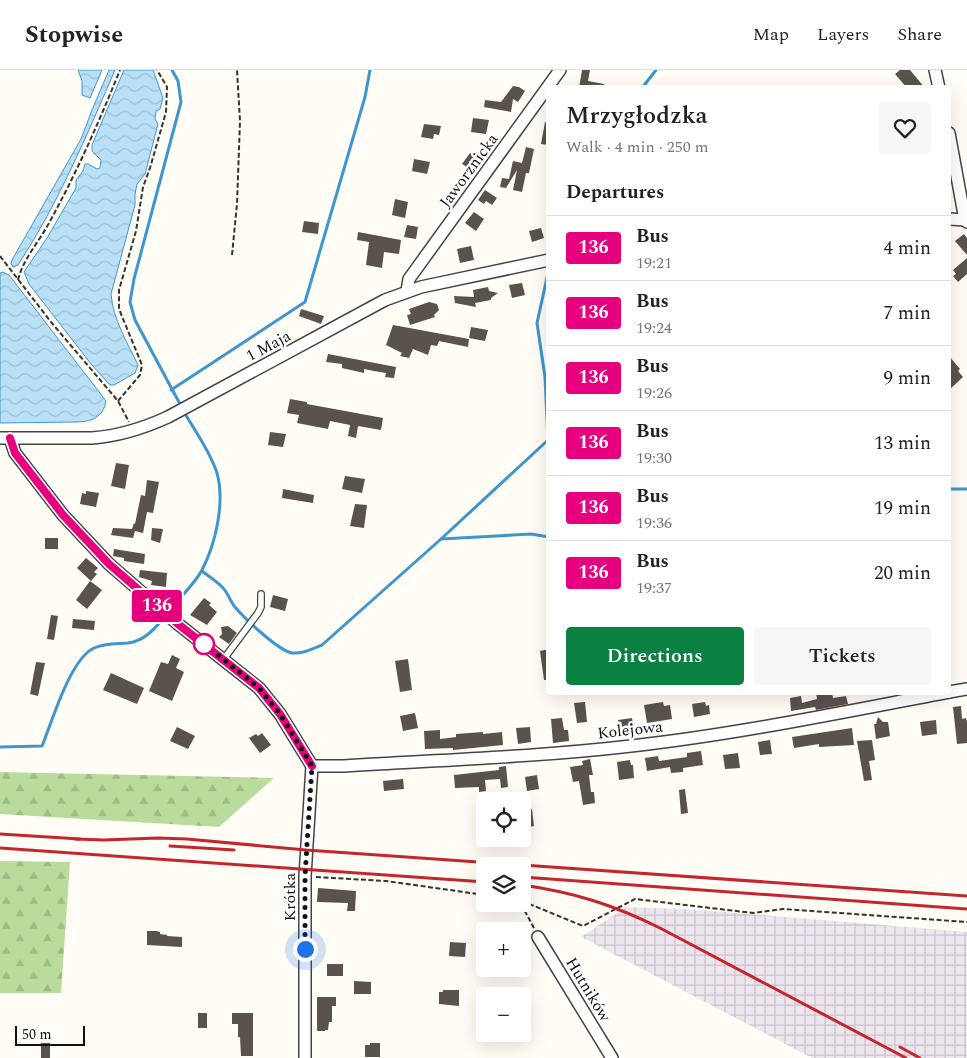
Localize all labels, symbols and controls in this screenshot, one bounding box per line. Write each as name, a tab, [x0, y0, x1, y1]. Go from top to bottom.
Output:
text: Stopwise	[25, 17, 123, 53]
text: Map	[753, 21, 789, 48]
text: Layers	[817, 21, 869, 48]
text: Share	[897, 21, 942, 48]
text: Mrzygłodzka	[566, 98, 708, 134]
button: heart	[879, 102, 931, 154]
street label: Jaworznicka	[434, 128, 504, 213]
text: Walk · 4 min · 250 m	[566, 135, 709, 159]
text: Departures	[566, 178, 664, 207]
text: Bus	[636, 222, 669, 251]
text: 136	[578, 234, 609, 261]
text: 4 min	[883, 234, 931, 263]
text: 19:21	[636, 251, 672, 275]
text: Bus	[636, 287, 669, 316]
text: 136	[578, 299, 609, 326]
text: 7 min	[883, 299, 931, 328]
text: 19:24	[636, 316, 672, 340]
street label: 1 Maja	[242, 324, 295, 368]
text: Bus	[636, 352, 669, 381]
text: 136	[578, 364, 609, 391]
text: 9 min	[883, 364, 931, 393]
text: 19:26	[636, 381, 672, 405]
text: Bus	[636, 417, 669, 446]
text: 136	[578, 429, 609, 456]
text: 13 min	[874, 429, 931, 458]
text: 19:30	[636, 446, 672, 470]
text: Bus	[636, 482, 669, 511]
text: 136	[578, 494, 609, 521]
text: 19 min	[874, 494, 931, 523]
text: 19:36	[636, 511, 672, 535]
text: Bus	[636, 547, 669, 576]
text: 136	[578, 559, 609, 586]
text: 20 min	[874, 559, 931, 588]
text: 19:37	[636, 576, 672, 600]
line badge: 136	[128, 590, 186, 622]
text: 136	[142, 592, 172, 619]
button: Directions	[566, 627, 744, 685]
button: Tickets	[754, 627, 931, 685]
unlabelled marker	[193, 633, 215, 655]
street label: Kolejowa	[596, 715, 664, 745]
map controls	[476, 792, 531, 1042]
button: locate	[476, 792, 531, 847]
button: layers	[476, 857, 531, 912]
street label: Krótka	[278, 872, 302, 921]
button: +	[476, 922, 531, 977]
your location	[293, 937, 318, 962]
street label: Hutników	[559, 953, 617, 1027]
button: −	[476, 987, 531, 1042]
scale bar	[15, 1023, 85, 1046]
text: 50 m	[22, 1024, 52, 1045]

